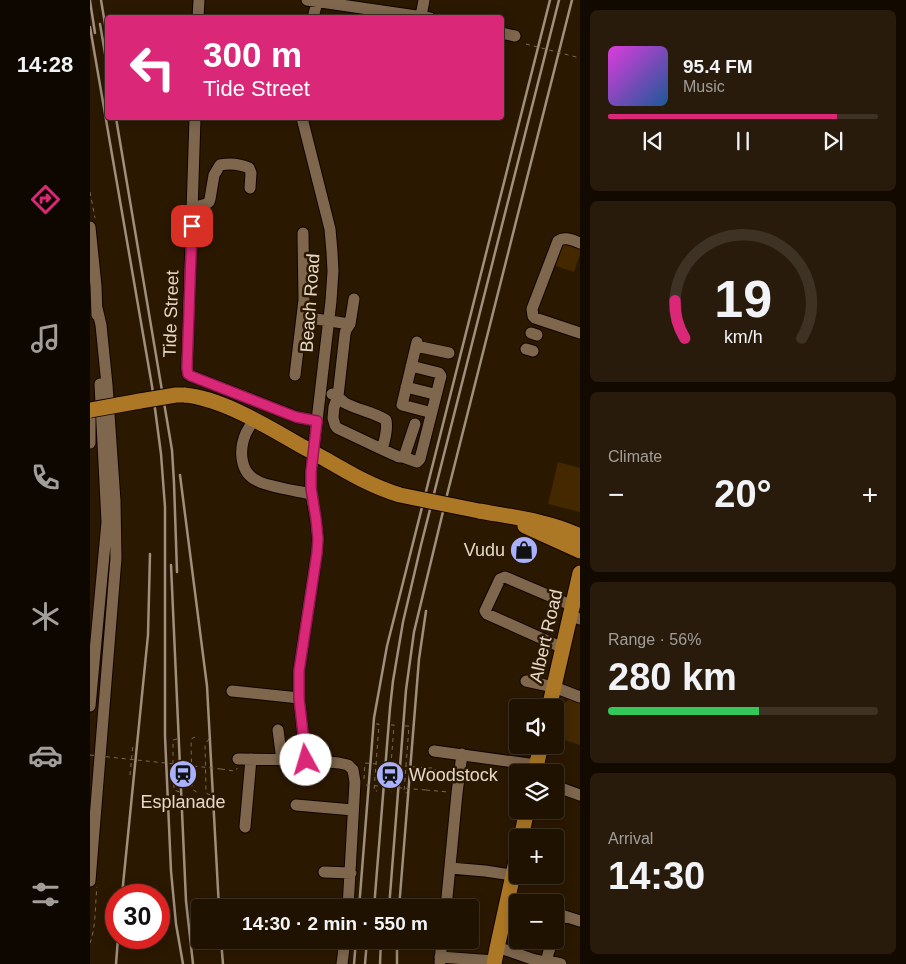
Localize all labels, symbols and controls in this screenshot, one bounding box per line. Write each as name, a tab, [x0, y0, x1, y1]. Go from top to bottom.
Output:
icon: left	[120, 35, 185, 100]
text: 300 m	[203, 35, 302, 74]
text: 14:28	[17, 52, 73, 77]
text: 95.4 FM	[683, 56, 753, 77]
text: Tide Street	[203, 76, 310, 101]
text: Music	[683, 78, 725, 95]
icon: previous	[639, 127, 667, 155]
icon: pause	[729, 127, 757, 155]
icon: next	[819, 127, 847, 155]
icon: directions	[28, 182, 63, 217]
pin	[171, 205, 213, 247]
icon: arrive	[178, 212, 206, 240]
street label: Beach Road	[297, 253, 323, 353]
street label: Tide Street	[159, 270, 183, 358]
text: 19	[714, 270, 772, 328]
icon: music	[28, 321, 63, 356]
text: km/h	[724, 327, 762, 347]
text: Climate	[608, 448, 662, 465]
icon: phone	[28, 460, 63, 495]
text: 20°	[714, 473, 772, 515]
text: −	[608, 479, 624, 510]
text: +	[862, 479, 878, 510]
shop icon: Vudu	[509, 535, 539, 565]
place label: Vudu	[464, 540, 505, 560]
street label: Albert Road	[526, 587, 566, 685]
icon: climate	[28, 599, 63, 634]
text: Range · 56%	[608, 631, 701, 648]
text: 280 km	[608, 656, 737, 698]
map controls	[509, 699, 564, 949]
button: sound	[509, 699, 564, 754]
position arrow	[279, 733, 331, 785]
icon: car	[28, 738, 63, 773]
station icon: Esplanade	[168, 759, 198, 789]
station icon: Woodstock	[375, 760, 405, 790]
button: layers	[509, 764, 564, 819]
place label: Woodstock	[409, 765, 499, 785]
place label: Esplanade	[140, 792, 226, 812]
button: +	[509, 829, 564, 884]
text: Arrival	[608, 830, 653, 847]
text: 14:30	[608, 855, 705, 897]
icon: filters	[28, 877, 63, 912]
speed limit sign: 30	[105, 884, 170, 949]
button: −	[509, 894, 564, 949]
text: 14:30 · 2 min · 550 m	[242, 913, 428, 934]

